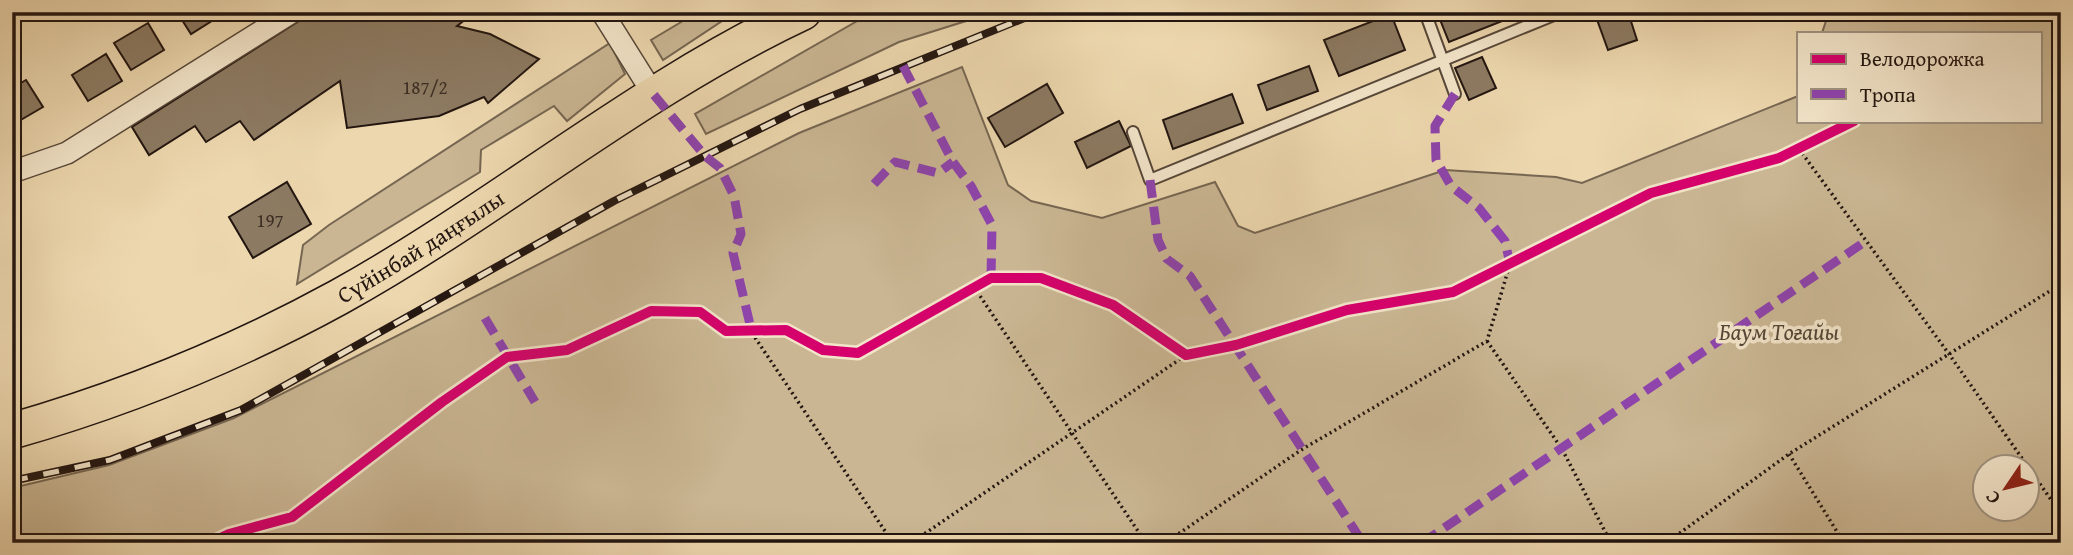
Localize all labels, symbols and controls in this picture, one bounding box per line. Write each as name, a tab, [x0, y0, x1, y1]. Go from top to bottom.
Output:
legend	[1797, 32, 2042, 122]
text: Велодорожка	[1860, 43, 1985, 74]
house number: 187/2	[402, 73, 448, 101]
text: Тропа	[1860, 79, 1916, 110]
street label: Сүйінбай даңғылы	[331, 182, 510, 311]
house number: 197	[256, 206, 284, 234]
park label: Баум Тоғайы	[1719, 315, 1839, 348]
north arrow	[1972, 454, 2042, 524]
text: С	[1977, 485, 2007, 510]

